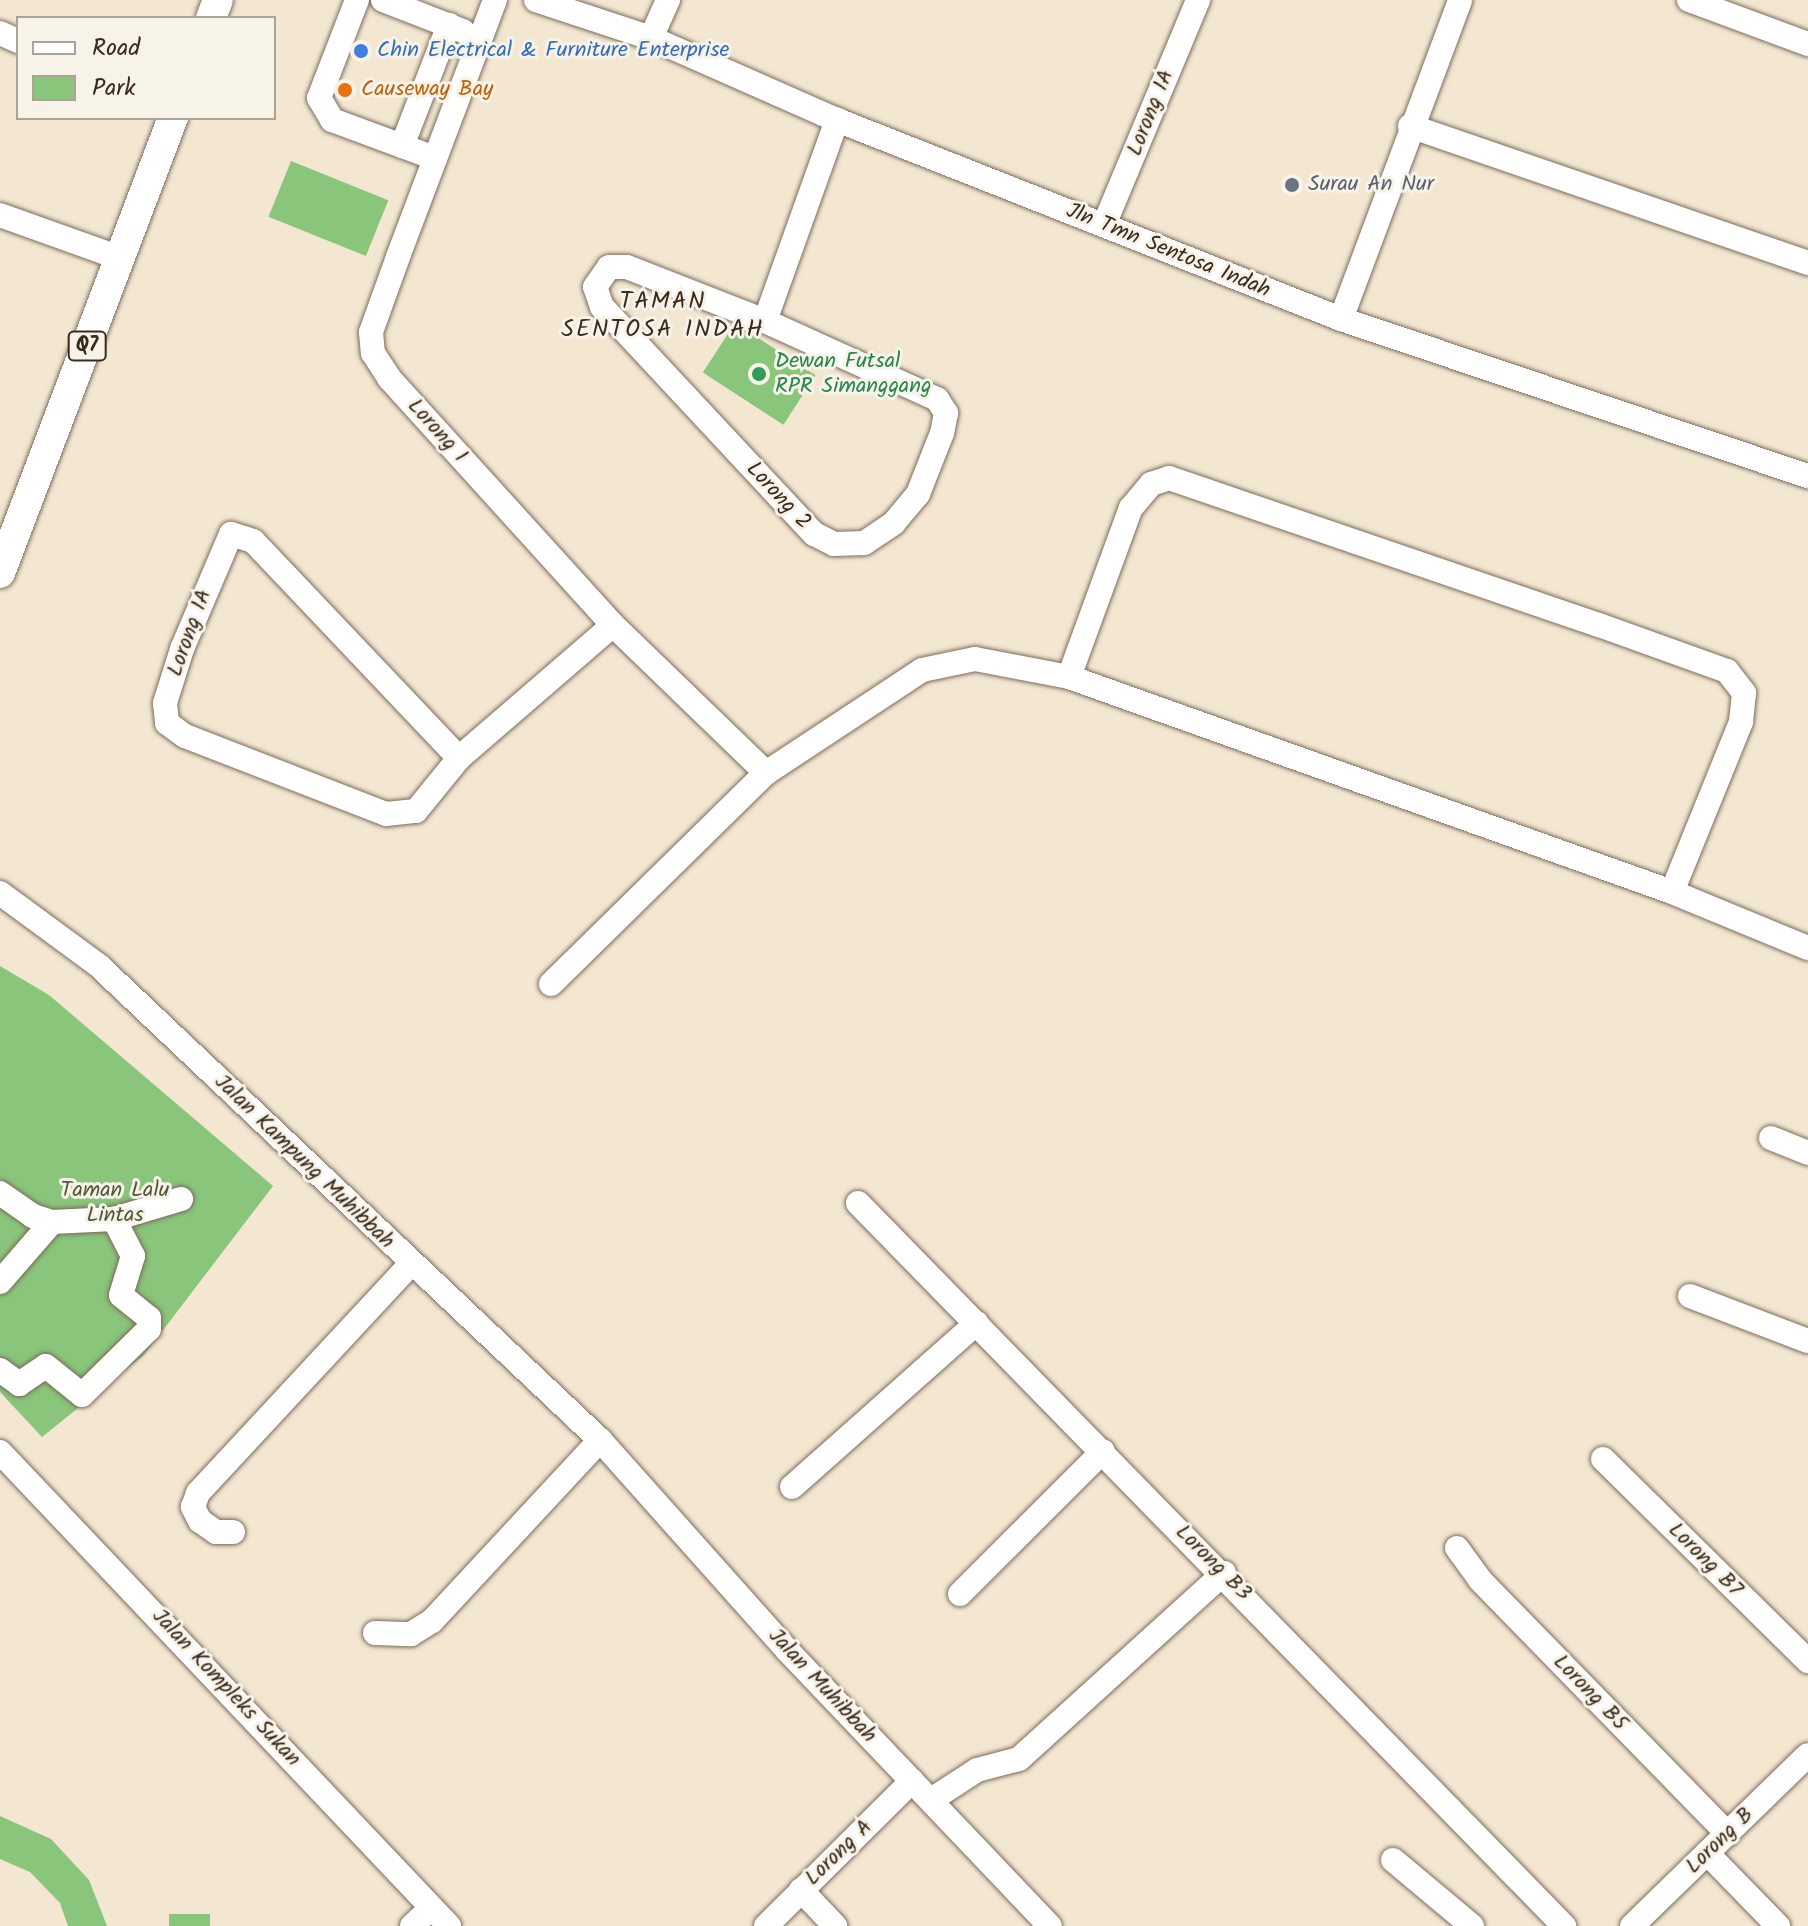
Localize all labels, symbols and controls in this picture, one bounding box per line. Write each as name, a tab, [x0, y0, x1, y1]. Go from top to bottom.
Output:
legend	[16, 16, 276, 120]
text: Road	[92, 29, 140, 68]
place label: Chin Electrical & Furniture Enterprise	[377, 38, 729, 64]
marker: Chin Electrical & Furniture Enterprise	[352, 42, 370, 60]
street label: Lorong 1A	[1122, 66, 1180, 160]
text: Park	[92, 69, 136, 108]
place label: Causeway Bay	[361, 77, 493, 103]
marker: Causeway Bay	[336, 81, 354, 99]
place label: Surau An Nur	[1308, 172, 1434, 198]
marker: Surau An Nur	[1283, 176, 1301, 194]
street label: Jln Tmn Sentosa Indah	[1062, 198, 1274, 304]
district label: TAMAN SENTOSA INDAH	[561, 288, 765, 344]
road number: Q7	[67, 330, 107, 362]
place label: Dewan Futsal RPR Simanggang	[775, 348, 931, 400]
marker: Dewan Futsal RPR Simanggang	[750, 365, 768, 383]
street label: Lorong 1	[401, 394, 473, 468]
street label: Lorong 2	[740, 457, 816, 535]
street label: Lorong 1A	[162, 586, 218, 680]
street label: Jalan Kampung Muhibbah	[209, 1069, 399, 1255]
park label: Taman Lalu Lintas	[61, 1177, 169, 1228]
street label: Lorong B7	[1662, 1517, 1748, 1603]
street label: Lorong B3	[1169, 1519, 1257, 1607]
street label: Jalan Kompleks Sukan	[146, 1604, 306, 1772]
street label: Jalan Muhibbah	[762, 1623, 882, 1749]
street label: Lorong B5	[1547, 1649, 1633, 1737]
street label: Lorong B	[1681, 1802, 1759, 1880]
street label: Lorong A	[800, 1814, 878, 1892]

